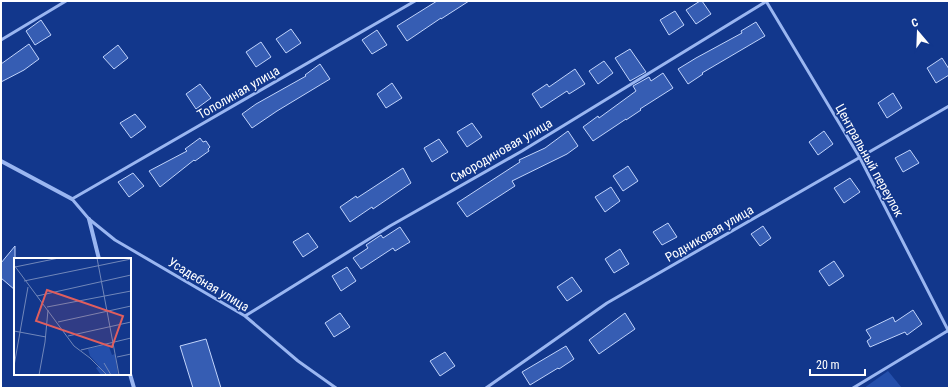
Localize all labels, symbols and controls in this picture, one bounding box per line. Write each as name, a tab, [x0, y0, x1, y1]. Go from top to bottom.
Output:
north arrow	[898, 12, 938, 52]
text: С	[910, 16, 920, 30]
street label: Тополиная улица	[194, 63, 282, 122]
street label: Центральный переулок	[832, 101, 907, 220]
street label: Смородиновая улица	[448, 115, 555, 186]
street label: Родниковая улица	[662, 202, 756, 265]
street label: Усадебная улица	[166, 254, 252, 314]
inset map	[14, 258, 131, 375]
scale bar	[810, 351, 865, 377]
text: 20 m	[816, 358, 840, 372]

